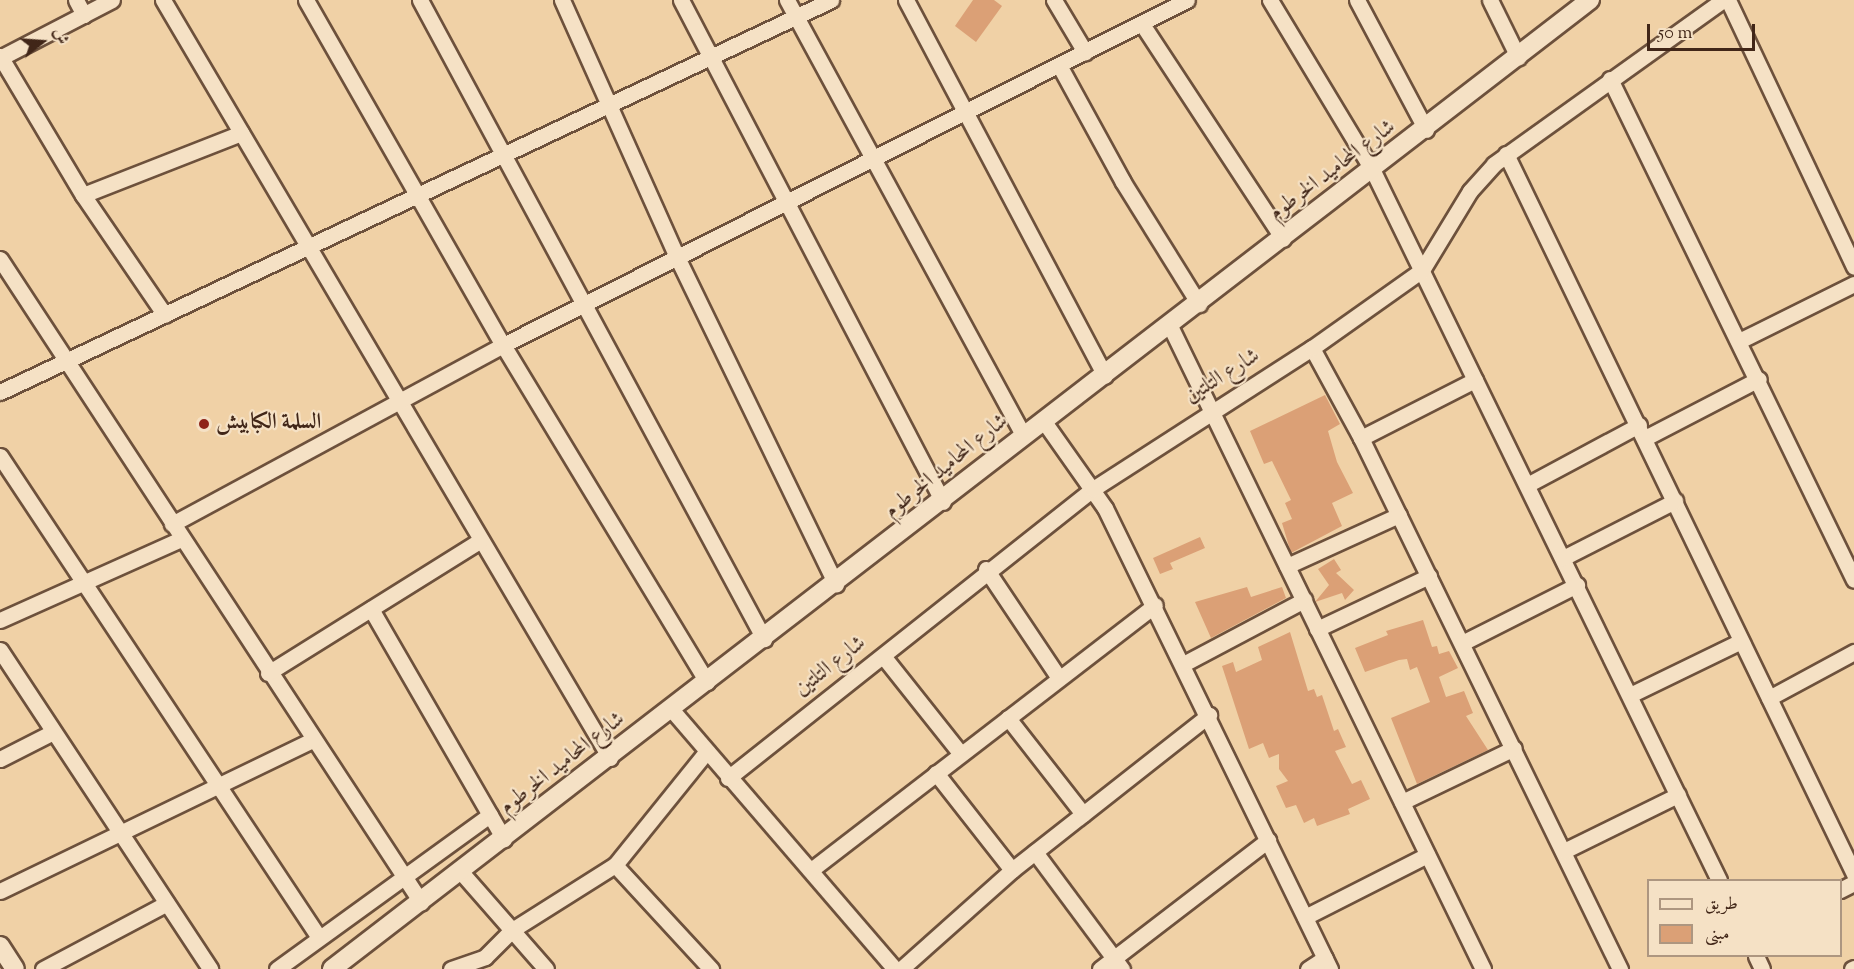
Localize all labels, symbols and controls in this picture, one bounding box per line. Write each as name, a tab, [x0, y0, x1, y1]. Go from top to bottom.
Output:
north arrow	[12, 12, 72, 72]
scale bar	[1650, 12, 1758, 50]
text: 50 m	[1658, 21, 1692, 47]
text: ش	[46, 26, 73, 48]
street label: شارع المحاميد الخرطوم	[1264, 115, 1402, 227]
street label: شارع التلتين	[1181, 344, 1265, 410]
street label: شارع المحاميد الخرطوم	[880, 409, 1014, 525]
place label: السلمة الكبابيش	[216, 411, 321, 437]
marker: السلمة الكبابيش	[197, 417, 211, 431]
street label: شارع التلتين	[790, 631, 872, 703]
street label: شارع المحاميد الخرطوم	[495, 707, 631, 821]
legend	[1647, 879, 1842, 957]
text: طريق	[1705, 892, 1738, 918]
text: مبنى	[1705, 922, 1730, 948]

